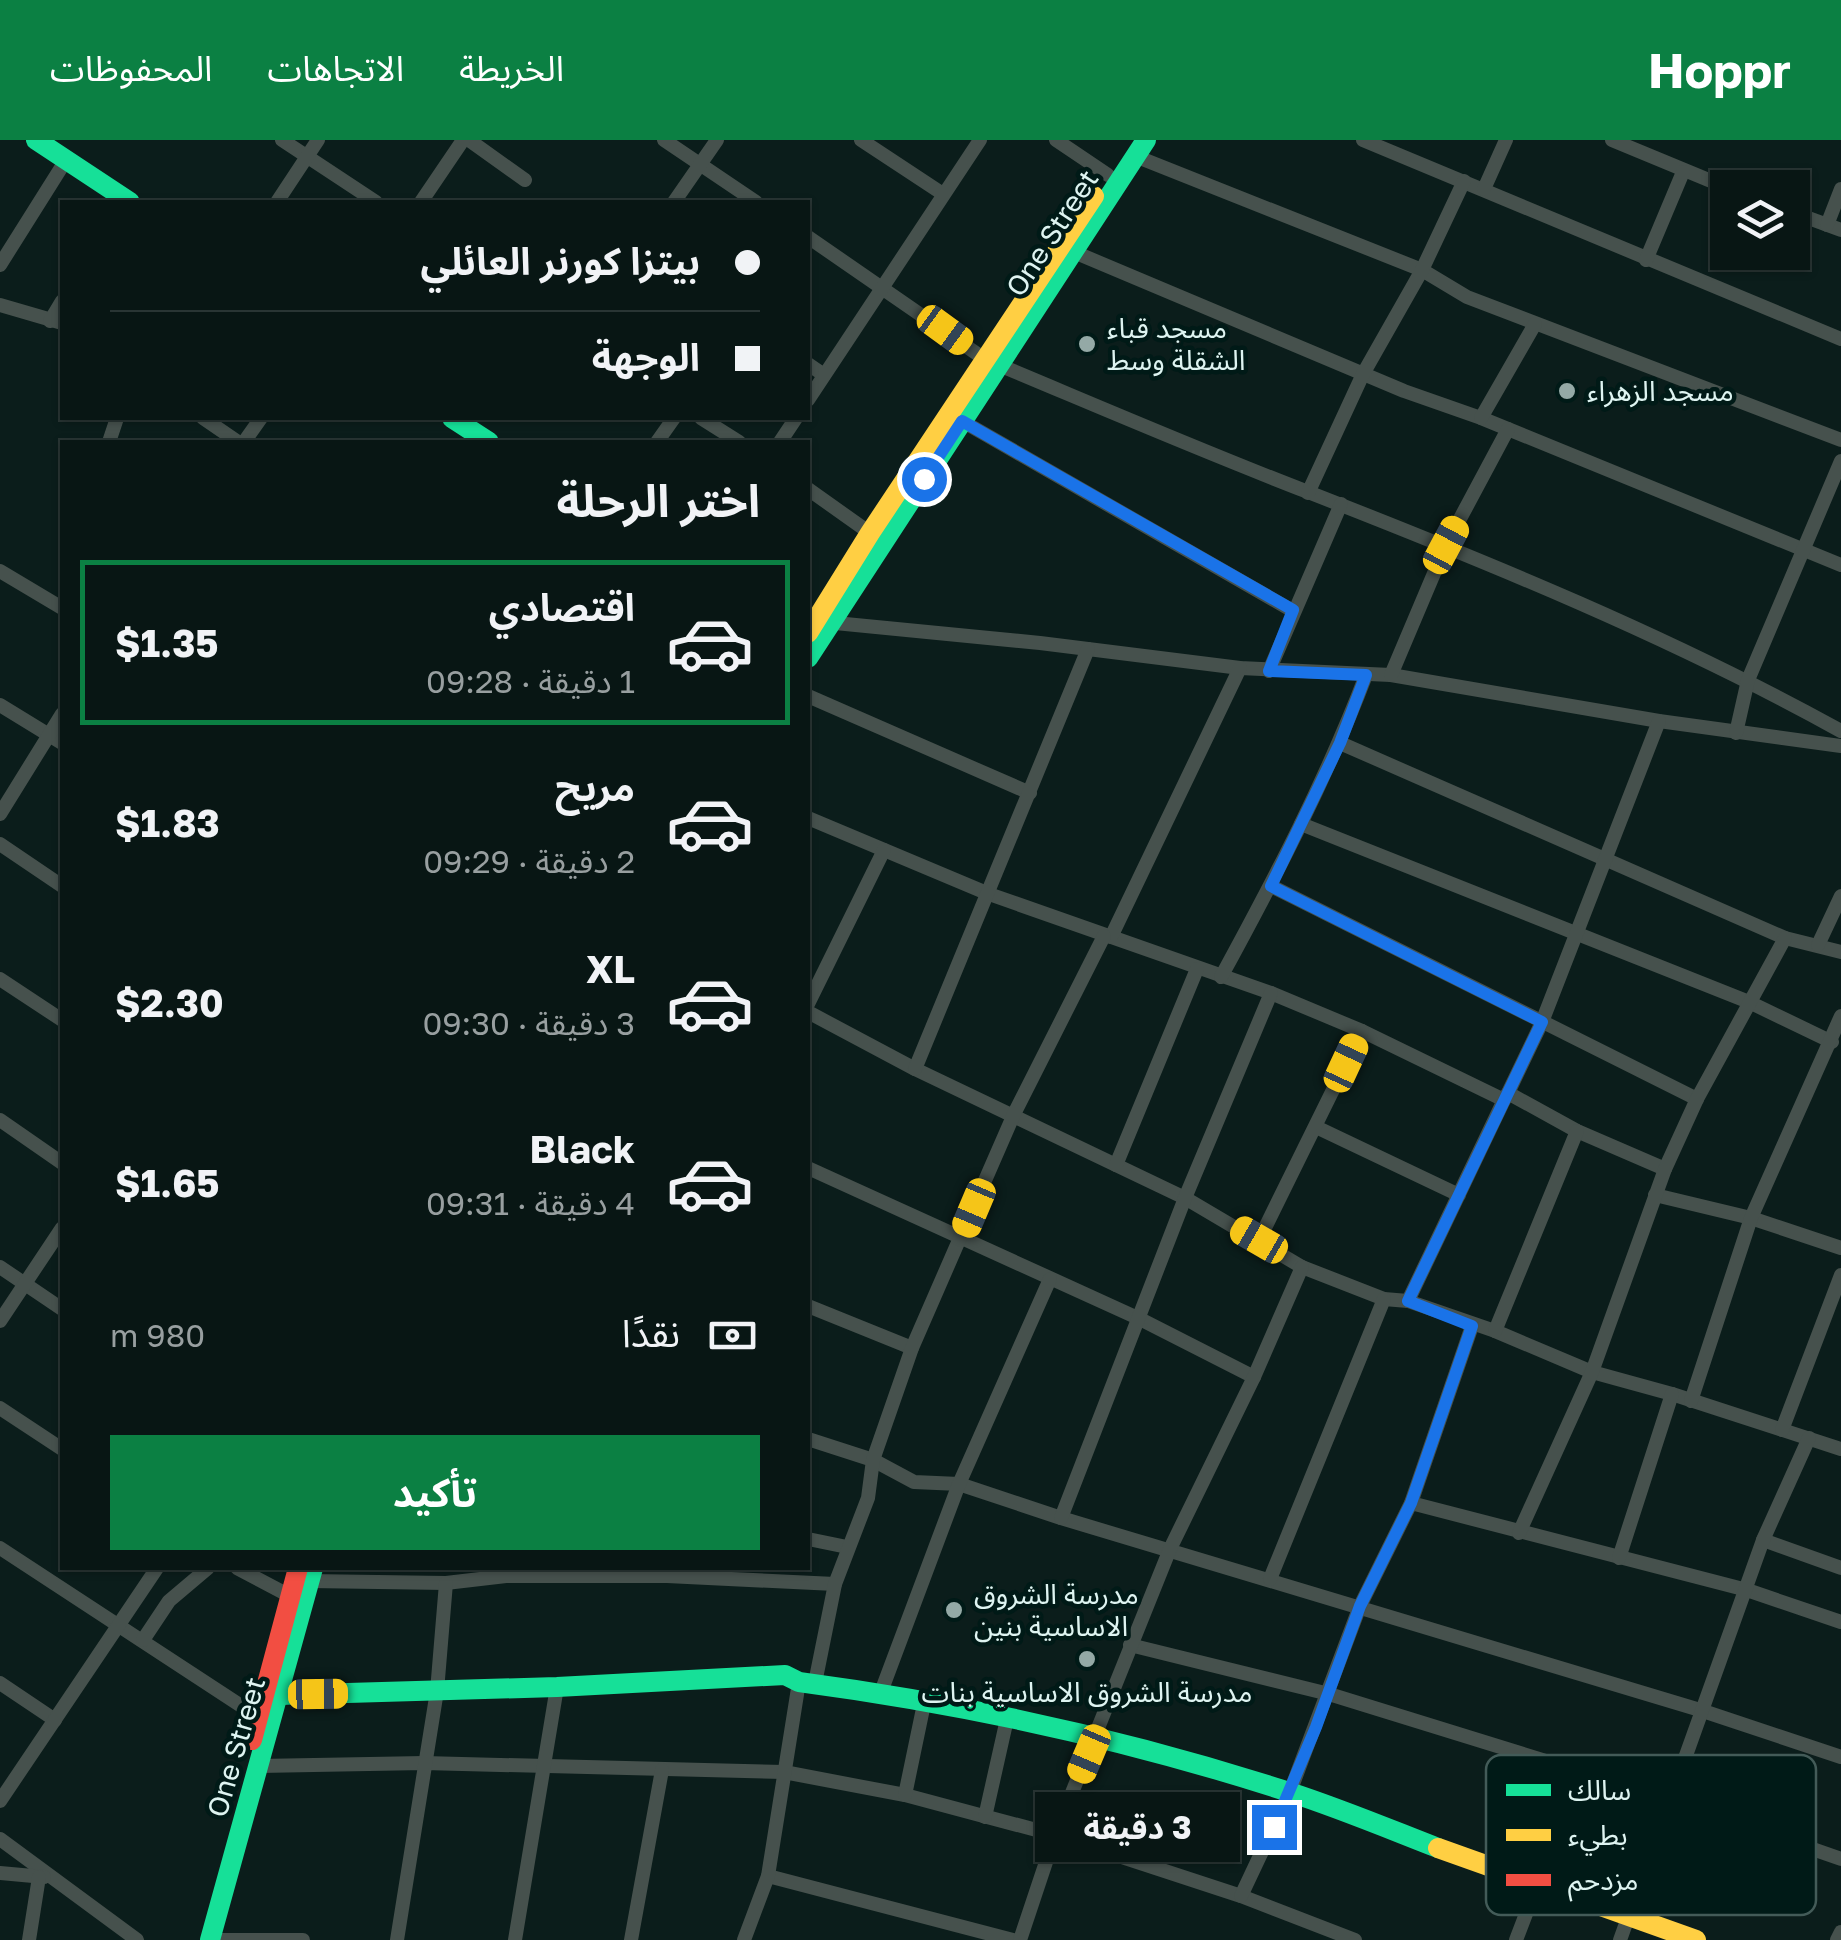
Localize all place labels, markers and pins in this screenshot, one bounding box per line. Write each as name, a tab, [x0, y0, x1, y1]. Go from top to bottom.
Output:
place label: مسجد قباء الشقلة وسط	[1107, 311, 1245, 377]
marker: مسجد قباء الشقلة وسط	[1076, 333, 1098, 355]
place label: مسجد الزهراء	[1587, 374, 1734, 408]
marker: مسجد الزهراء	[1556, 380, 1578, 402]
place label: مدرسة الشروق الاساسية بنين	[974, 1577, 1139, 1643]
marker: مدرسة الشروق الاساسية بنين	[943, 1599, 965, 1621]
marker: مدرسة الشروق الاساسية بنات	[1076, 1648, 1098, 1670]
place label: مدرسة الشروق الاساسية بنات	[922, 1675, 1252, 1709]

